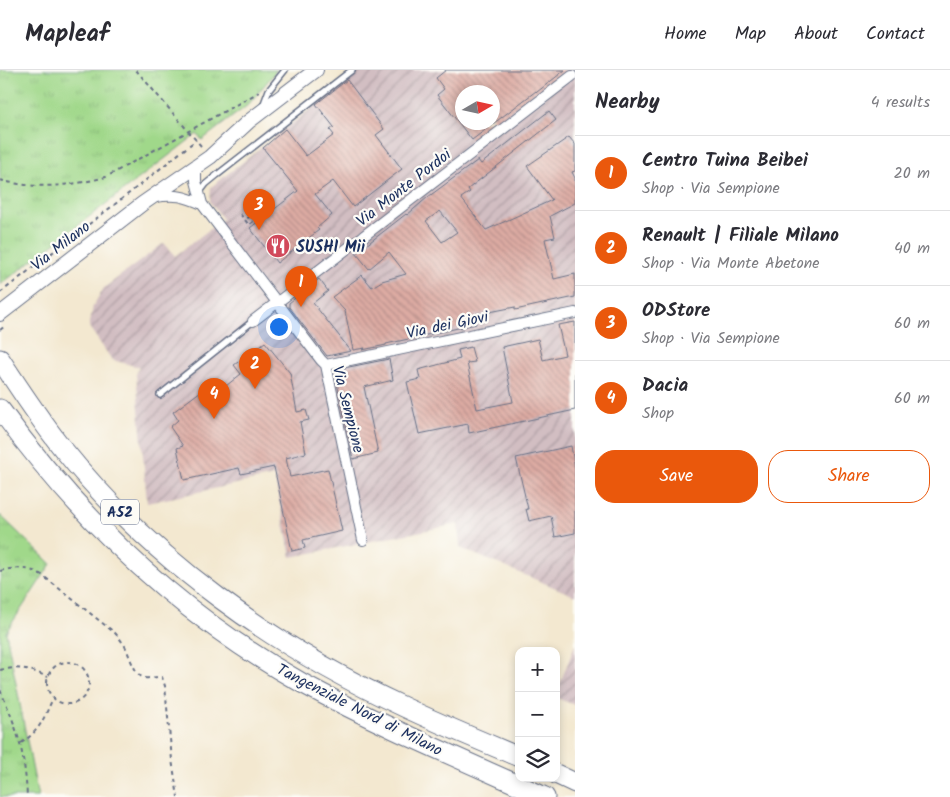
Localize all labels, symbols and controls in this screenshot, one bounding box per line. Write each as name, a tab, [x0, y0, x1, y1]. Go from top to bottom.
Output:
text: Mapleaf	[25, 15, 109, 54]
text: Home	[664, 20, 707, 49]
text: Map	[735, 20, 766, 49]
text: About	[794, 20, 838, 49]
text: Contact	[866, 20, 925, 49]
north arrow	[455, 85, 500, 130]
text: Nearby	[595, 86, 660, 119]
text: 4 results	[871, 90, 930, 115]
street label: Via Monte Pordoi	[351, 142, 458, 233]
text: Centro Tuina Beibei	[642, 146, 808, 176]
text: 1	[609, 161, 613, 186]
text: 20 m	[894, 161, 930, 186]
text: Shop · Via Sempione	[642, 176, 780, 201]
pin: 3	[243, 189, 275, 230]
street label: Via Milano	[26, 215, 96, 278]
text: Renault | Filiale Milano	[642, 221, 839, 251]
restaurant icon: SUSHI Mii	[265, 233, 291, 259]
place label: SUSHI Mii	[296, 235, 366, 260]
text: 2	[606, 236, 616, 261]
text: 40 m	[894, 236, 930, 261]
text: Shop · Via Monte Abetone	[642, 251, 820, 276]
pin: 1	[285, 266, 317, 307]
text: ODStore	[642, 296, 710, 326]
street label: Via dei Giovi	[404, 304, 492, 346]
text: 3	[607, 311, 615, 336]
text: 60 m	[894, 311, 930, 336]
your location	[266, 314, 292, 340]
text: Shop · Via Sempione	[642, 326, 780, 351]
pin: 2	[239, 348, 271, 389]
street label: Via Sempione	[325, 363, 370, 456]
text: Dacia	[642, 371, 688, 401]
pin: 4	[198, 378, 230, 419]
text: 4	[607, 386, 615, 411]
text: 60 m	[894, 386, 930, 411]
text: Shop	[642, 401, 674, 426]
button: Save	[595, 450, 758, 503]
button: Share	[768, 450, 930, 503]
road number: A52	[101, 500, 139, 524]
map controls	[515, 647, 560, 782]
button: +	[515, 647, 560, 692]
street label: Tangenziale Nord di Milano	[272, 658, 447, 763]
button: −	[515, 692, 560, 737]
button: layers	[515, 737, 560, 782]

